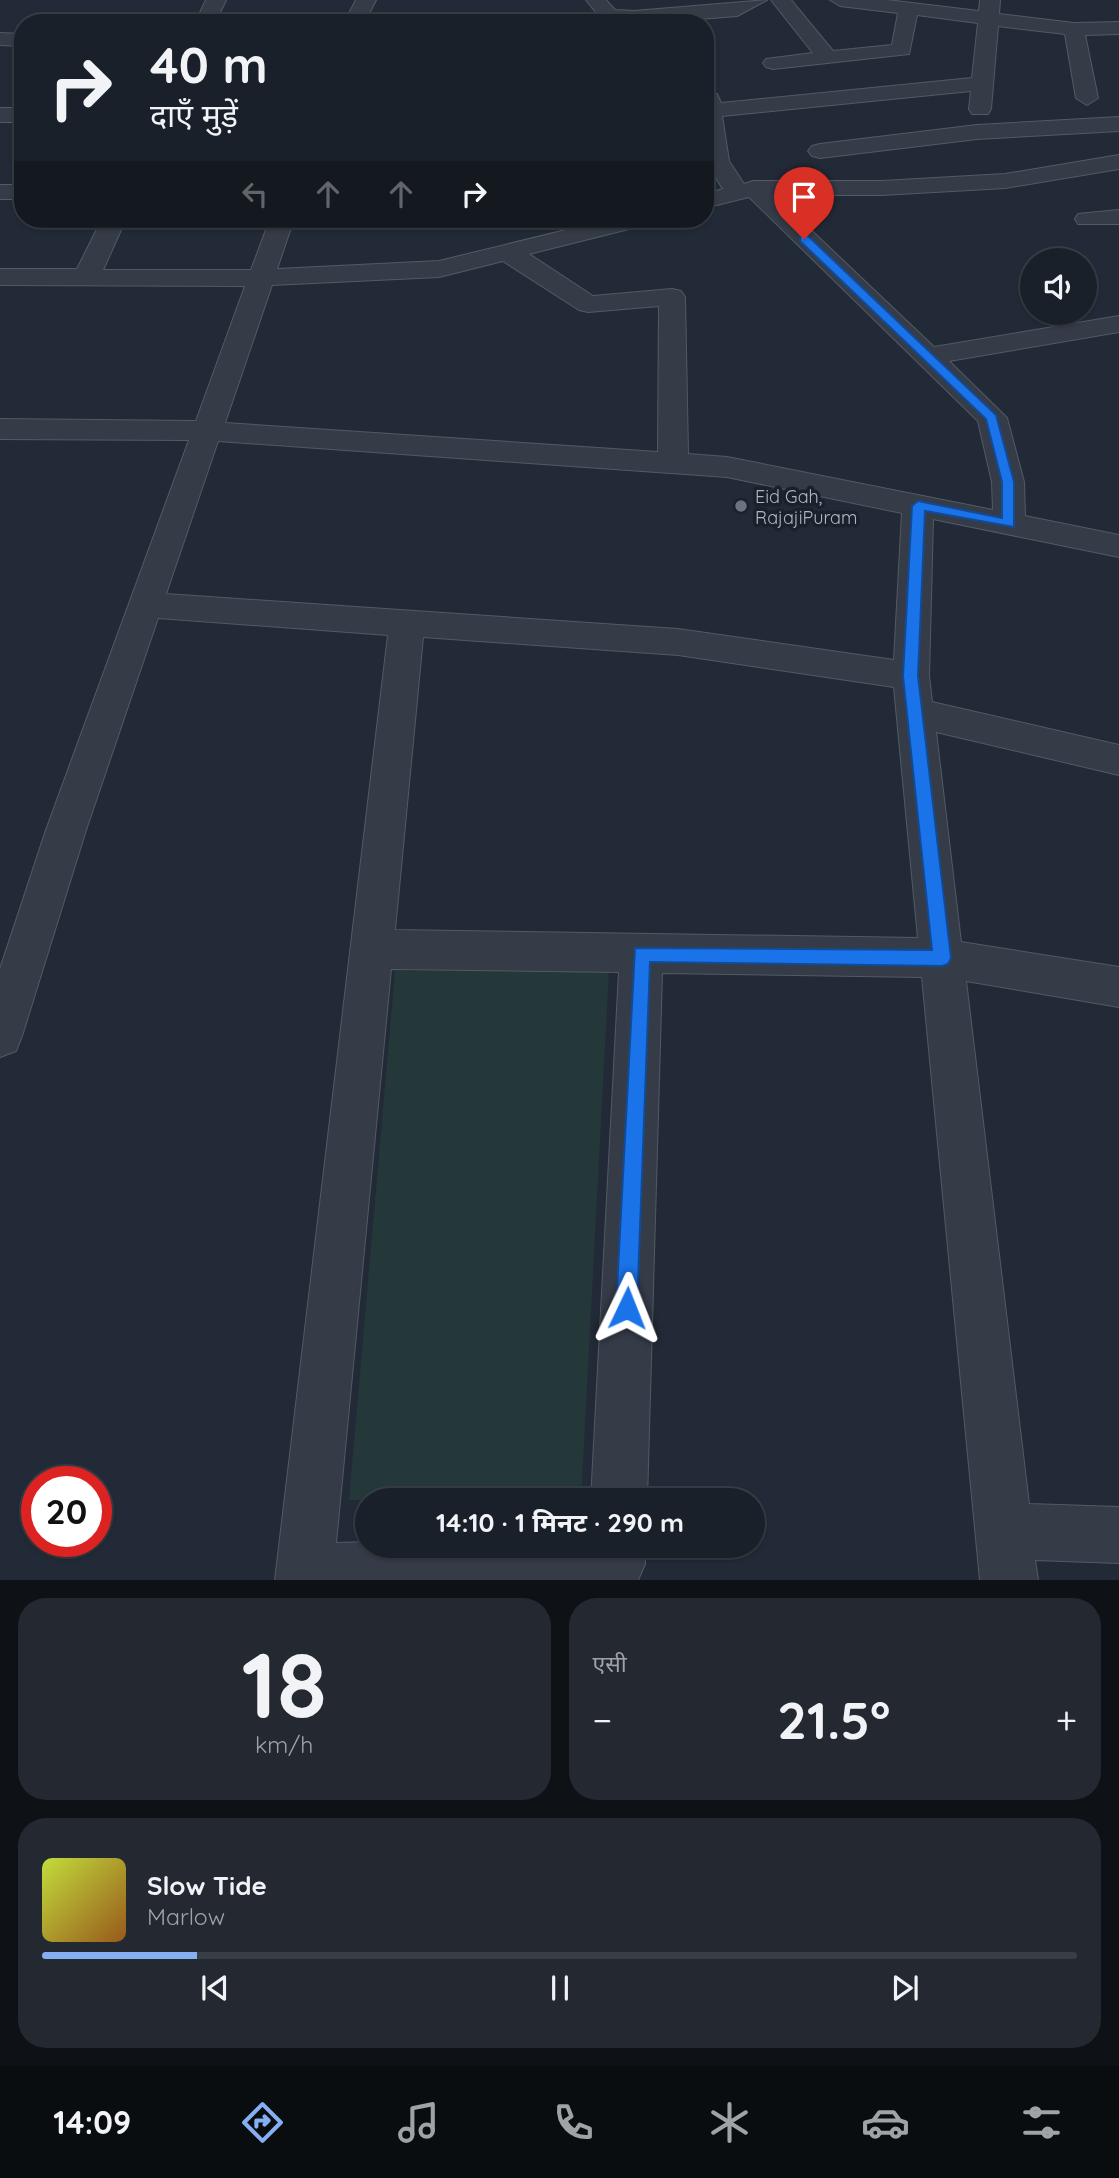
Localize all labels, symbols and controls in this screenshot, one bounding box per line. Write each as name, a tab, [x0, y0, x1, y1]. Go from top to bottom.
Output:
text: 40 m	[150, 34, 268, 95]
icon: right	[35, 42, 126, 133]
text: दाएँ मुड़ें	[150, 95, 238, 135]
pin	[774, 167, 834, 239]
icon: left	[236, 175, 274, 213]
icon: ahead	[309, 175, 347, 213]
icon: ahead	[382, 175, 420, 213]
icon: right	[455, 175, 493, 213]
icon: arrive	[785, 178, 823, 216]
map controls	[1020, 248, 1097, 325]
button: sound	[1020, 248, 1097, 325]
place label: Eid Gah, RajajiPuram	[755, 485, 857, 529]
marker: Eid Gah, RajajiPuram	[733, 498, 749, 514]
position arrow	[590, 1271, 664, 1345]
speed limit sign: 20	[21, 1466, 112, 1557]
text: 14:10 · 1 मिनट · 290 m	[436, 1506, 684, 1539]
text: 18	[242, 1627, 327, 1741]
text: एसी	[593, 1649, 627, 1678]
text: 21.5°	[777, 1687, 890, 1752]
text: −	[593, 1696, 612, 1744]
text: +	[1056, 1696, 1077, 1744]
text: km/h	[255, 1730, 313, 1759]
text: Slow Tide	[147, 1869, 267, 1902]
text: Marlow	[147, 1902, 225, 1931]
icon: previous	[196, 1969, 234, 2007]
icon: pause	[541, 1969, 579, 2007]
icon: next	[886, 1969, 924, 2007]
icon: directions	[238, 2098, 287, 2147]
icon: music	[394, 2098, 443, 2147]
icon: phone	[549, 2098, 598, 2147]
icon: climate	[705, 2098, 754, 2147]
icon: car	[861, 2098, 910, 2147]
icon: filters	[1017, 2098, 1066, 2147]
text: 14:09	[53, 2102, 131, 2142]

